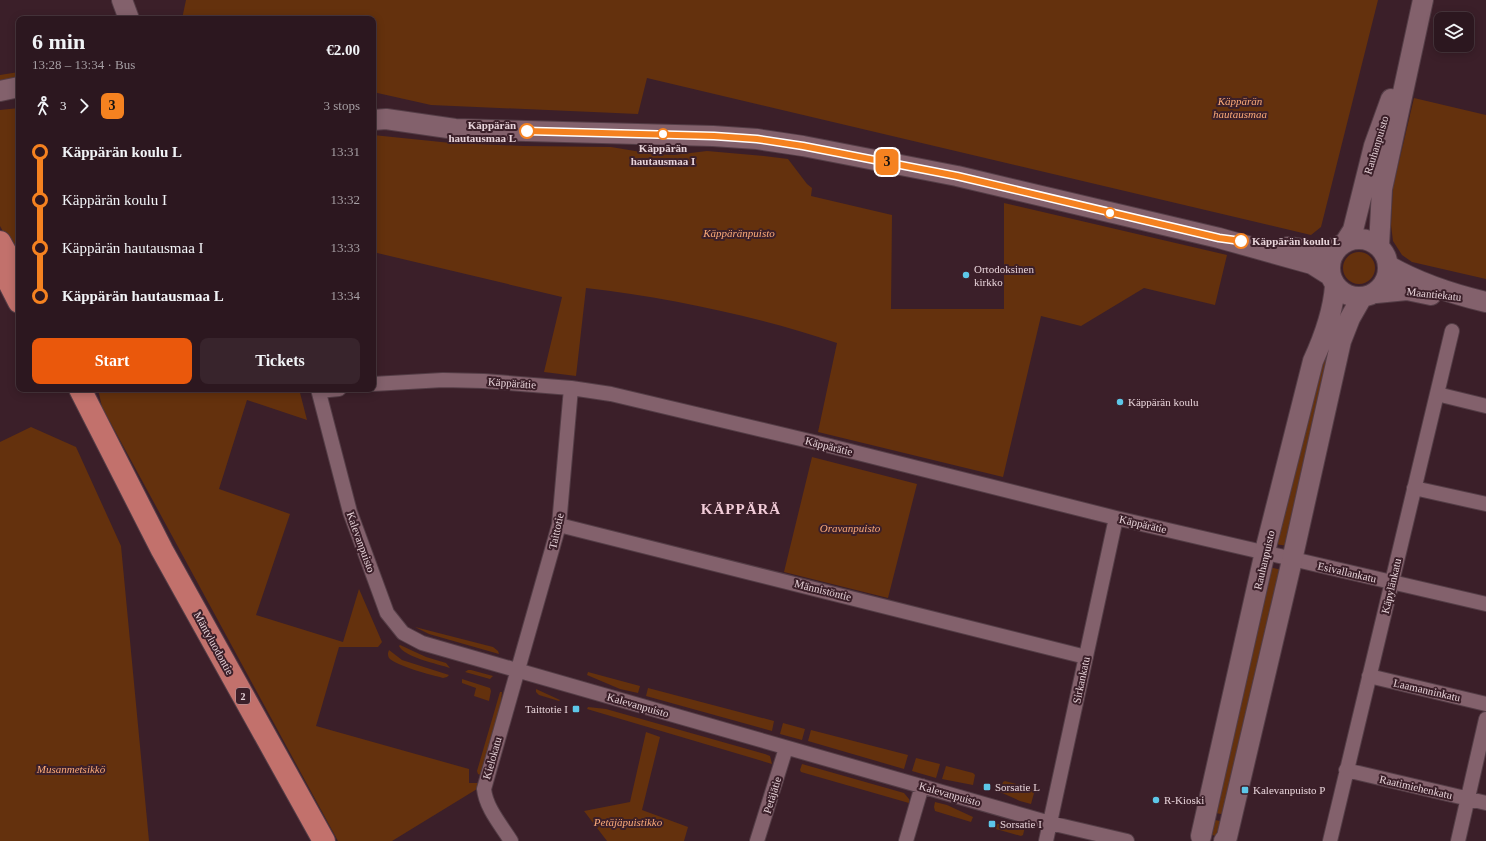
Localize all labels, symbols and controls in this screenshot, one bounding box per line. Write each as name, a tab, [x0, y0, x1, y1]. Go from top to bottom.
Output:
map controls	[1434, 12, 1474, 52]
button: layers	[1434, 12, 1474, 52]
text: 6 min	[32, 29, 85, 54]
text: €2.00	[326, 42, 360, 58]
text: 13:28 – 13:34 · Bus	[32, 57, 135, 72]
icon: walk	[32, 95, 54, 117]
icon: forward	[73, 95, 95, 117]
park label: Käppärän hautausmaa	[1213, 95, 1267, 120]
text: 3	[60, 98, 67, 113]
text: 3	[109, 98, 116, 113]
text: 3 stops	[324, 98, 360, 113]
street label: Rauhanpuisto	[1361, 114, 1391, 176]
place label: Käppärän hautausmaa L	[448, 119, 516, 144]
marker: Käppärän hautausmaa L	[519, 123, 535, 139]
marker: Käppärän hautausmaa I	[657, 128, 669, 140]
place label: Käppärän hautausmaa I	[631, 142, 695, 167]
text: Käppärän koulu L	[62, 144, 182, 160]
text: 13:31	[330, 144, 360, 159]
line badge: 3	[874, 149, 900, 175]
text: 3	[884, 154, 891, 169]
text: Käppärän koulu I	[62, 192, 167, 208]
text: 13:32	[330, 192, 360, 207]
unlabelled marker	[1104, 207, 1116, 219]
park label: Käppäränpuisto	[702, 227, 775, 239]
marker: Käppärän koulu L	[1233, 233, 1249, 249]
place label: Käppärän koulu L	[1252, 235, 1340, 247]
text: Käppärän hautausmaa I	[62, 240, 204, 256]
text: 13:33	[330, 240, 360, 255]
place label: Ortodoksinen kirkko	[974, 263, 1034, 288]
marker: Ortodoksinen kirkko	[961, 270, 971, 280]
street label: Maantiekatu	[1406, 285, 1462, 303]
text: Käppärän hautausmaa L	[62, 288, 224, 304]
text: 13:34	[330, 288, 360, 303]
button: Start	[32, 338, 192, 384]
button: Tickets	[200, 338, 360, 384]
street label: Käppärätie	[488, 375, 537, 391]
place label: Käppärän koulu	[1128, 396, 1199, 408]
marker: Käppärän koulu	[1115, 397, 1125, 407]
street label: Käppärätie	[804, 434, 854, 458]
district label: KÄPPÄRÄ	[701, 501, 781, 517]
street label: Kalevanpuisto	[344, 510, 378, 574]
street label: Taittotie	[546, 512, 566, 550]
street label: Käppärätie	[1118, 513, 1168, 535]
park label: Oravanpuisto	[820, 522, 881, 534]
street label: Rauhanpuisto	[1251, 529, 1277, 591]
street label: Käpylänkatu	[1379, 557, 1403, 615]
street label: Esivallankatu	[1316, 559, 1378, 585]
street label: Männistöntie	[793, 577, 853, 603]
street label: Mäntyluodontie	[192, 609, 236, 677]
street label: Sirkankatu	[1070, 655, 1092, 705]
street label: Laamanninkatu	[1392, 676, 1462, 704]
road number: 2	[236, 688, 250, 704]
street label: Kalevanpuisto	[606, 690, 671, 720]
place label: Taittotie I	[525, 703, 568, 715]
marker: Taittotie I	[571, 704, 581, 714]
street label: Kielokatu	[480, 735, 504, 781]
park label: Musanmetsikkö	[36, 763, 106, 775]
street label: Raatimiehenkatu	[1378, 773, 1454, 801]
street label: Petäjätie	[761, 775, 783, 815]
street label: Kalevanpuisto	[918, 779, 983, 809]
place label: Sorsatie L	[995, 781, 1040, 793]
marker: Sorsatie L	[982, 782, 992, 792]
place label: Kalevanpuisto P	[1253, 784, 1325, 796]
marker: Kalevanpuisto P	[1240, 785, 1250, 795]
place label: R-Kioski	[1164, 794, 1204, 806]
marker: R-Kioski	[1151, 795, 1161, 805]
park label: Petäjäpuistikko	[593, 816, 663, 828]
place label: Sorsatie I	[1000, 818, 1042, 830]
marker: Sorsatie I	[987, 819, 997, 829]

